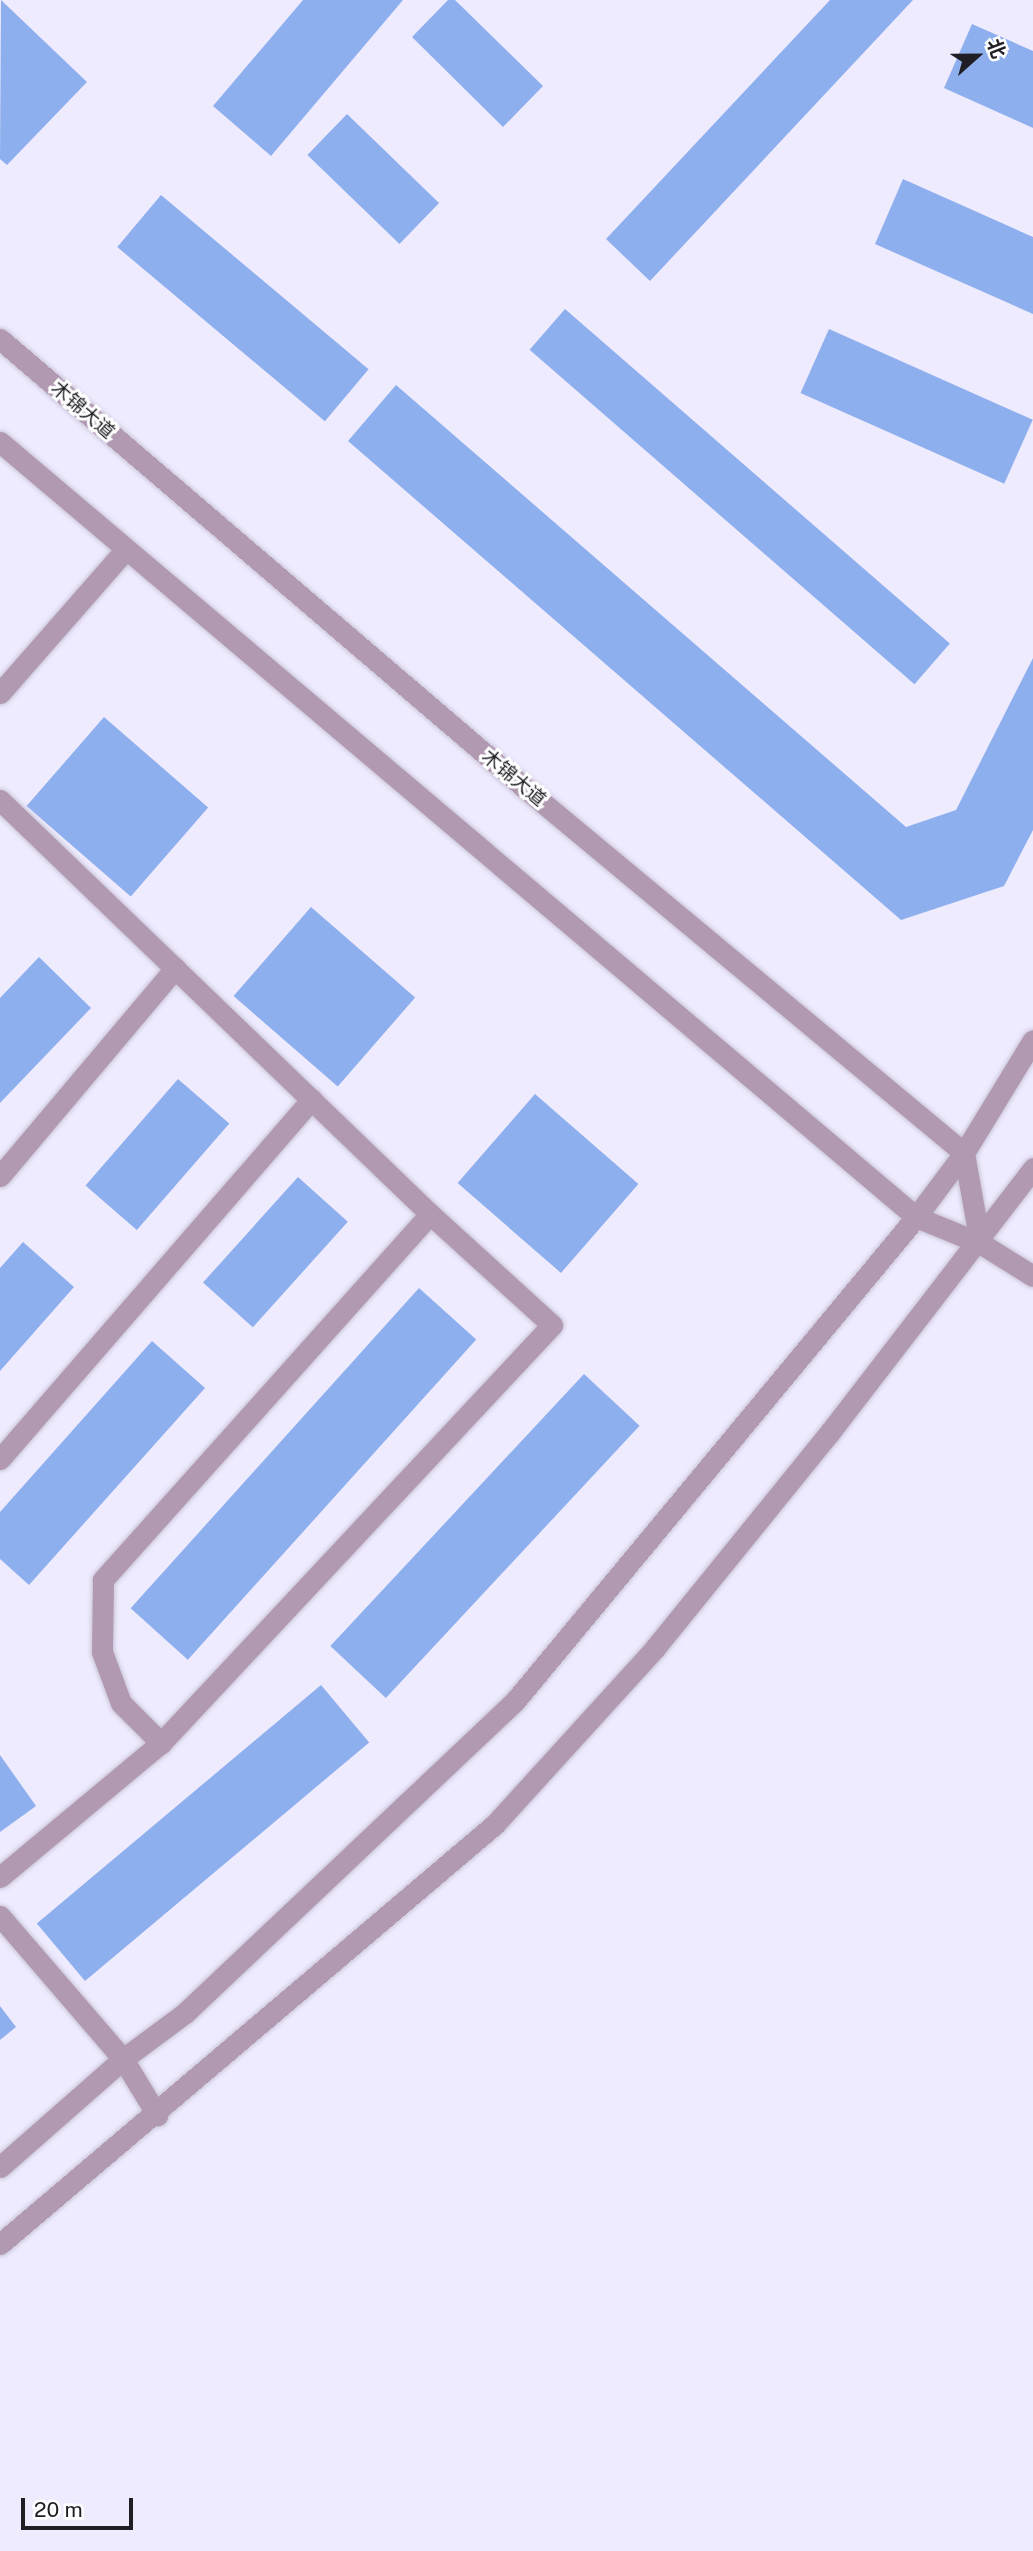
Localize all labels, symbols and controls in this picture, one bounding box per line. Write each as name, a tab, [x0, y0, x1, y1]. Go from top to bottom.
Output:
north arrow	[942, 21, 1012, 91]
text: 北	[983, 36, 1010, 61]
street label: 木锦大道	[47, 376, 119, 444]
street label: 木锦大道	[478, 745, 550, 811]
scale bar	[24, 2484, 136, 2528]
text: 20 m	[34, 2497, 83, 2522]

